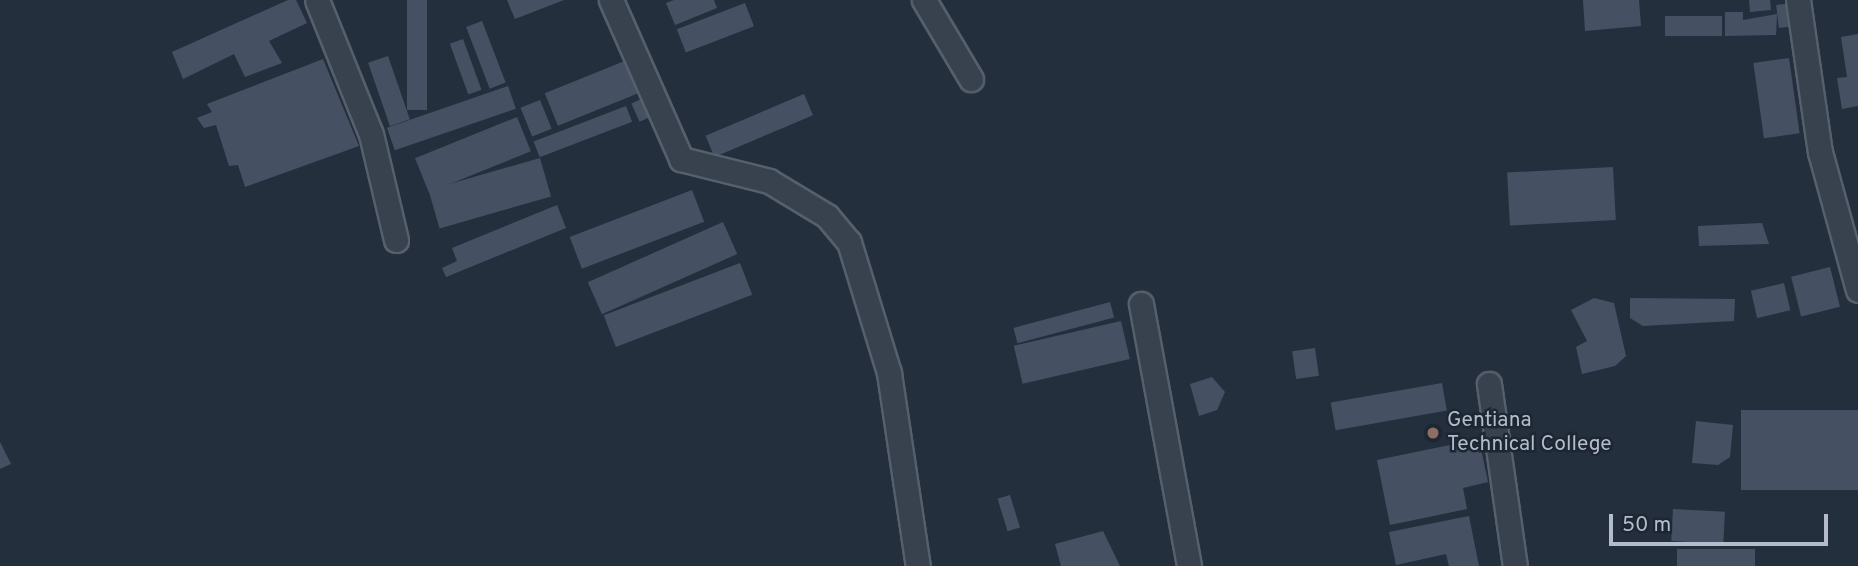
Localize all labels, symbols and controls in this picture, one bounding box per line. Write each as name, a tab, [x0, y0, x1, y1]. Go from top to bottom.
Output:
place label: Gentiana Technical College	[1447, 408, 1612, 458]
marker: Gentiana Technical College	[1425, 425, 1441, 441]
scale bar	[1613, 500, 1832, 544]
text: 50 m	[1622, 512, 1671, 539]

